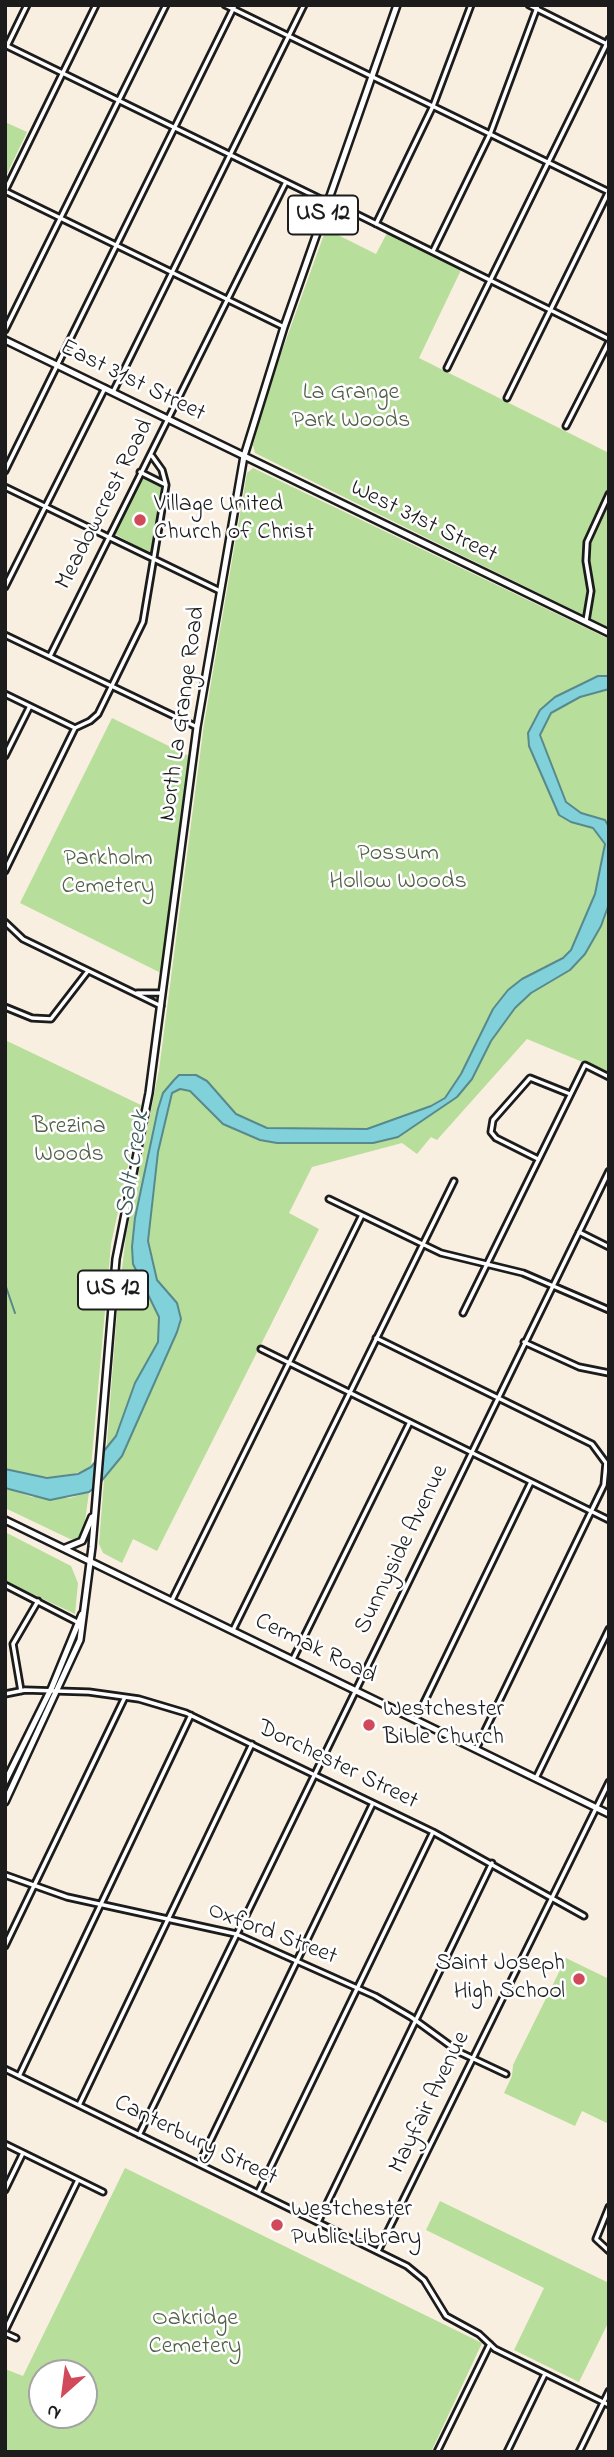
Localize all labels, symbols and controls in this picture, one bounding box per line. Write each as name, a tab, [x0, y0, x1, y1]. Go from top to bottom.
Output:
road number: US 12	[288, 196, 358, 234]
street label: East 31st Street	[55, 334, 209, 430]
park label: La Grange Park Woods	[292, 380, 410, 436]
street label: Meadowcrest Road	[51, 415, 161, 595]
street label: West 31st Street	[345, 475, 501, 571]
place label: Village United Church of Christ	[154, 492, 314, 548]
marker: Village United Church of Christ	[132, 512, 148, 528]
street label: North La Grange Road	[155, 605, 213, 823]
park label: Possum Hollow Woods	[329, 841, 467, 897]
park label: Parkholm Cemetery	[62, 846, 154, 902]
water label: Salt Creek	[111, 1109, 159, 1219]
park label: Brezina Woods	[32, 1114, 106, 1170]
road number: US 12	[78, 1270, 148, 1310]
street label: Sunnyside Avenue	[350, 1461, 456, 1639]
street label: Cermak Road	[250, 1608, 380, 1692]
place label: Westchester Bible Church	[383, 1697, 504, 1753]
street label: Dorchester Street	[252, 1715, 422, 1817]
marker: Westchester Bible Church	[361, 1717, 377, 1733]
street label: Oxford Street	[203, 1897, 341, 1973]
place label: Saint Joseph High School	[436, 1951, 565, 2007]
marker: Saint Joseph High School	[571, 1971, 587, 1987]
street label: Mayfair Avenue	[384, 2027, 478, 2179]
street label: Canterbury Street	[109, 2090, 281, 2194]
place label: Westchester Public Library	[291, 2197, 421, 2253]
marker: Westchester Public Library	[269, 2217, 285, 2233]
park label: Oakridge Cemetery	[149, 2306, 241, 2362]
north arrow	[28, 2359, 98, 2429]
text: N	[42, 2396, 66, 2426]

